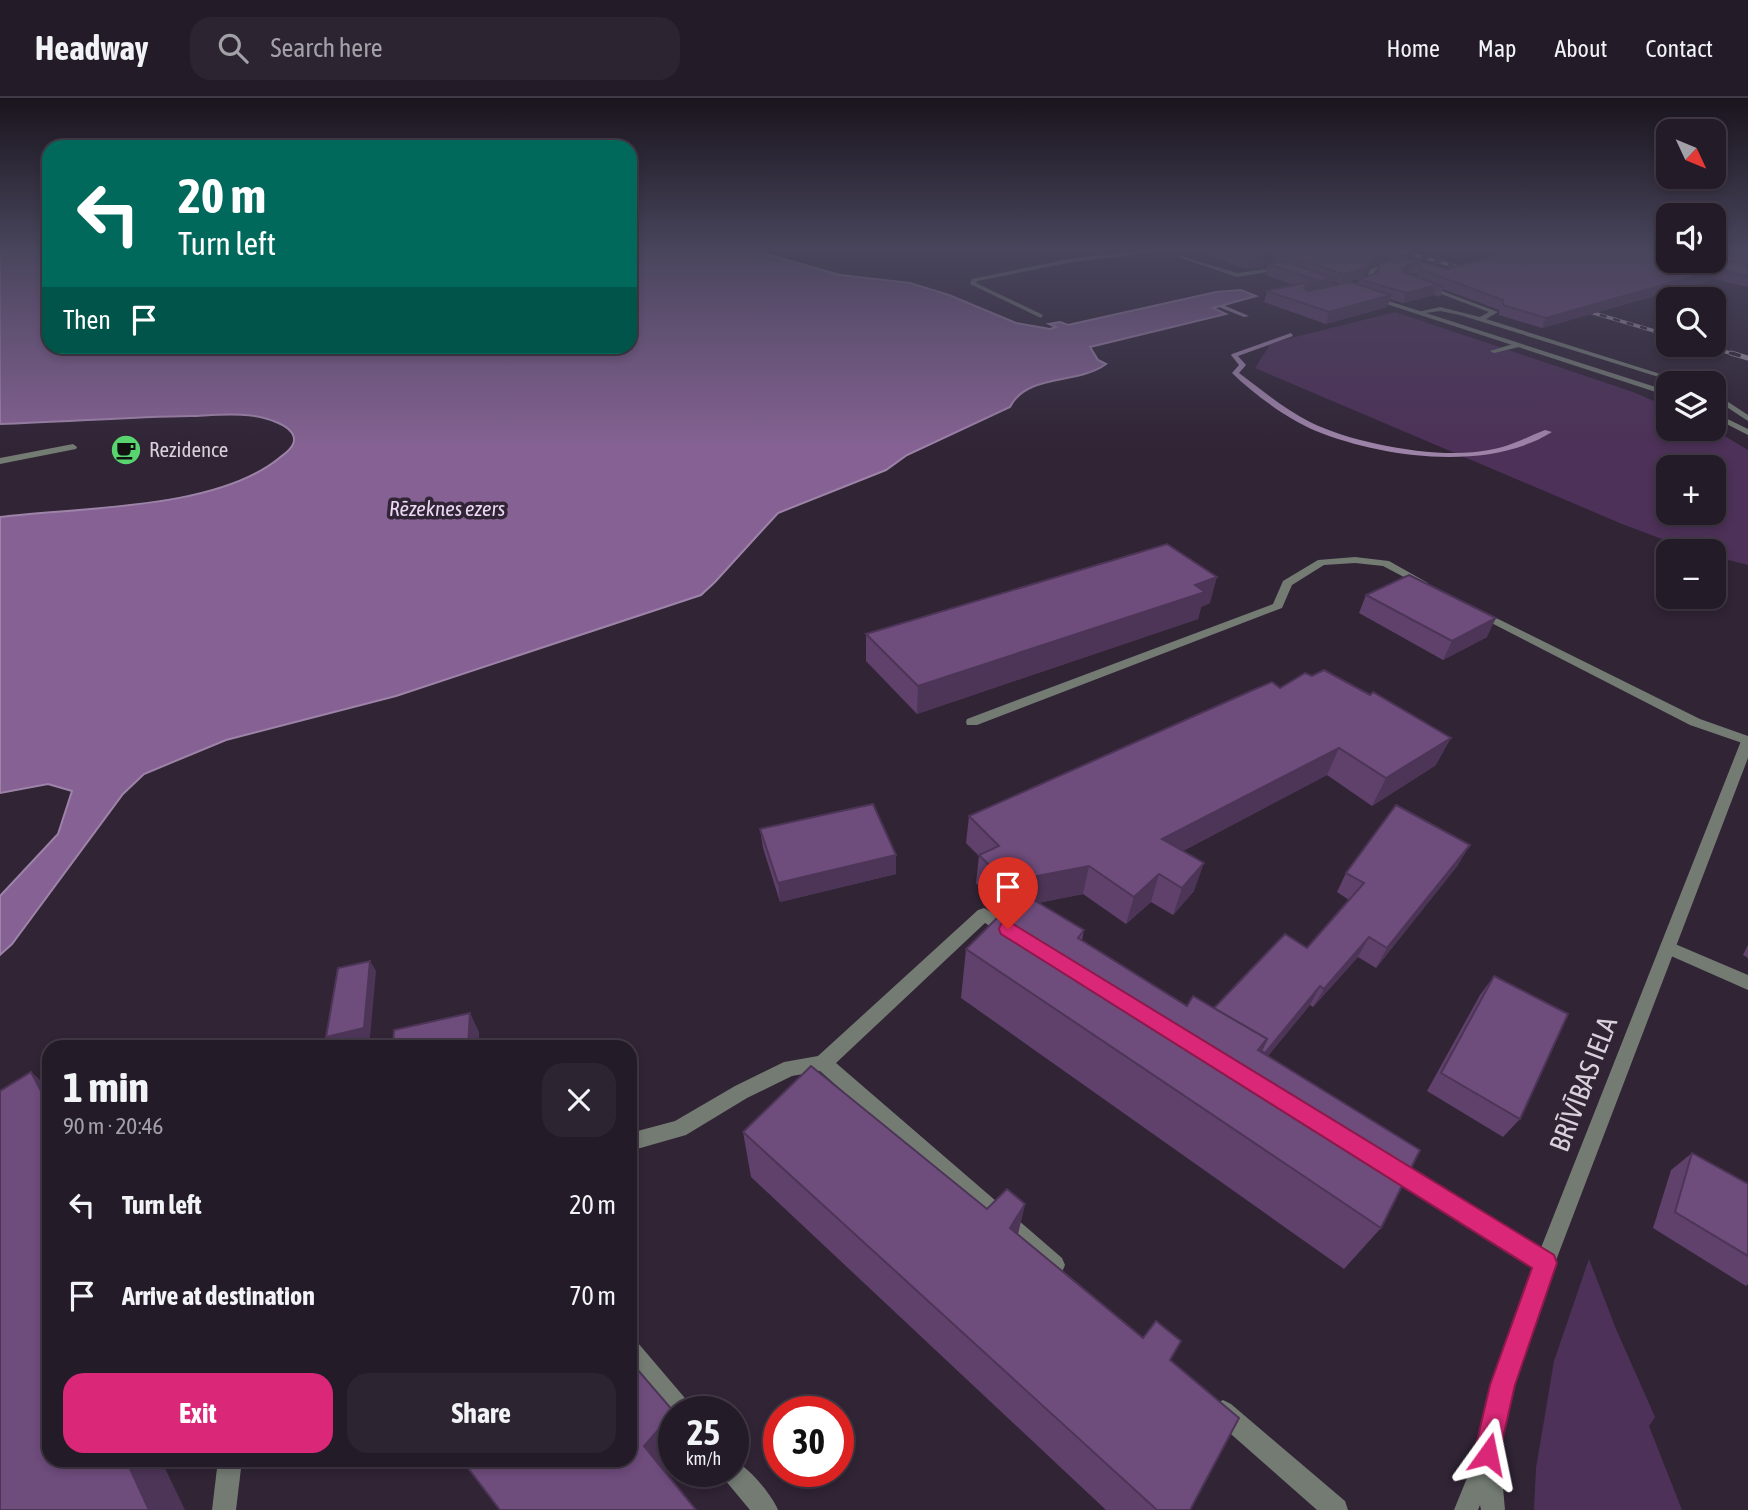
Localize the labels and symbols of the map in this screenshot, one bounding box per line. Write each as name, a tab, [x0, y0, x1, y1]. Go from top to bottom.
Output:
north arrow	[1656, 119, 1726, 189]
cafe icon: Rezidence	[109, 433, 143, 467]
place label: Rezidence	[149, 437, 228, 461]
water label: Rēzeknes ezers	[389, 496, 505, 520]
pin	[978, 857, 1038, 929]
street label: BRĪVĪBAS IELA	[1543, 1012, 1623, 1156]
speed limit sign: 30	[763, 1396, 854, 1487]
position arrow	[1451, 1417, 1525, 1491]

